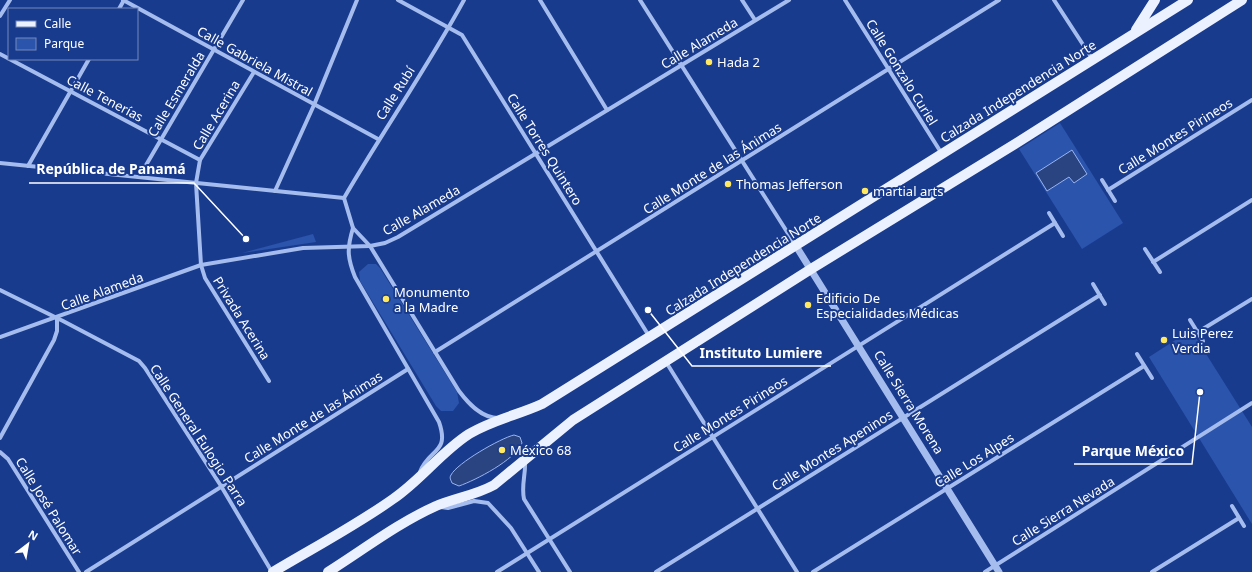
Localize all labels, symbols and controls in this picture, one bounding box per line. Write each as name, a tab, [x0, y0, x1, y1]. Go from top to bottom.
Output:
legend	[8, 8, 138, 60]
street label: Calle Alameda	[657, 13, 741, 73]
text: Calle	[44, 15, 72, 32]
street label: Calle Gonzalo Curiel	[862, 16, 942, 128]
street label: Calle Gabriela Mistral	[194, 22, 316, 100]
text: Parque	[44, 35, 85, 52]
street label: Calzada Independencia Norte	[937, 35, 1099, 147]
street label: Calle Esmeralda	[143, 48, 209, 140]
place label: Hada 2	[717, 53, 760, 71]
marker: Hada 2	[704, 57, 714, 67]
street label: Calle Rubí	[371, 62, 419, 123]
street label: Calle Tenerías	[64, 70, 146, 126]
street label: Calle Acerina	[188, 77, 244, 153]
street label: Calle Torres Quintero	[503, 89, 587, 209]
street label: Calle Montes Pirineos	[1114, 93, 1236, 179]
street label: Calle Monte de las Ánimas	[639, 118, 785, 218]
callout: República de Panamá	[29, 157, 194, 183]
text: República de Panamá	[36, 159, 186, 178]
place label: Thomas Jefferson	[736, 175, 843, 193]
marker: Thomas Jefferson	[723, 179, 733, 189]
street label: Calle Alameda	[379, 181, 463, 239]
place label: martial arts	[873, 182, 943, 200]
marker: martial arts	[860, 186, 870, 196]
street label: Calzada Independencia Norte	[662, 208, 824, 320]
street label: Calle Alameda	[58, 268, 146, 314]
street label: Privada Acerina	[209, 273, 275, 363]
place label: Monumento a la Madre	[394, 283, 470, 316]
place label: Edificio De Especialidades Médicas	[816, 289, 959, 322]
marker: Monumento a la Madre	[381, 294, 391, 304]
marker: Edificio De Especialidades Médicas	[803, 300, 813, 310]
place label: Luis Perez Verdia	[1172, 324, 1233, 357]
marker: Luis Perez Verdia	[1159, 335, 1169, 345]
callout: Instituto Lumiere	[692, 340, 831, 366]
text: Instituto Lumiere	[700, 343, 822, 362]
street label: Calle Sierra Morena	[870, 347, 948, 457]
street label: Calle General Eulogio Parra	[146, 360, 252, 510]
street label: Calle Monte de las Ánimas	[240, 367, 386, 467]
street label: Calle Montes Pirineos	[669, 371, 791, 457]
street label: Calle Montes Apeninos	[768, 405, 896, 495]
street label: Calle Los Alpes	[931, 428, 1017, 492]
callout: Parque México	[1074, 438, 1192, 464]
place label: México 68	[510, 441, 571, 459]
text: Parque México	[1082, 441, 1185, 460]
marker: México 68	[497, 445, 507, 455]
street label: Calle José Palomar	[12, 454, 87, 559]
street label: Calle Sierra Nevada	[1008, 472, 1118, 550]
north arrow	[8, 524, 48, 564]
text: N	[26, 526, 41, 544]

